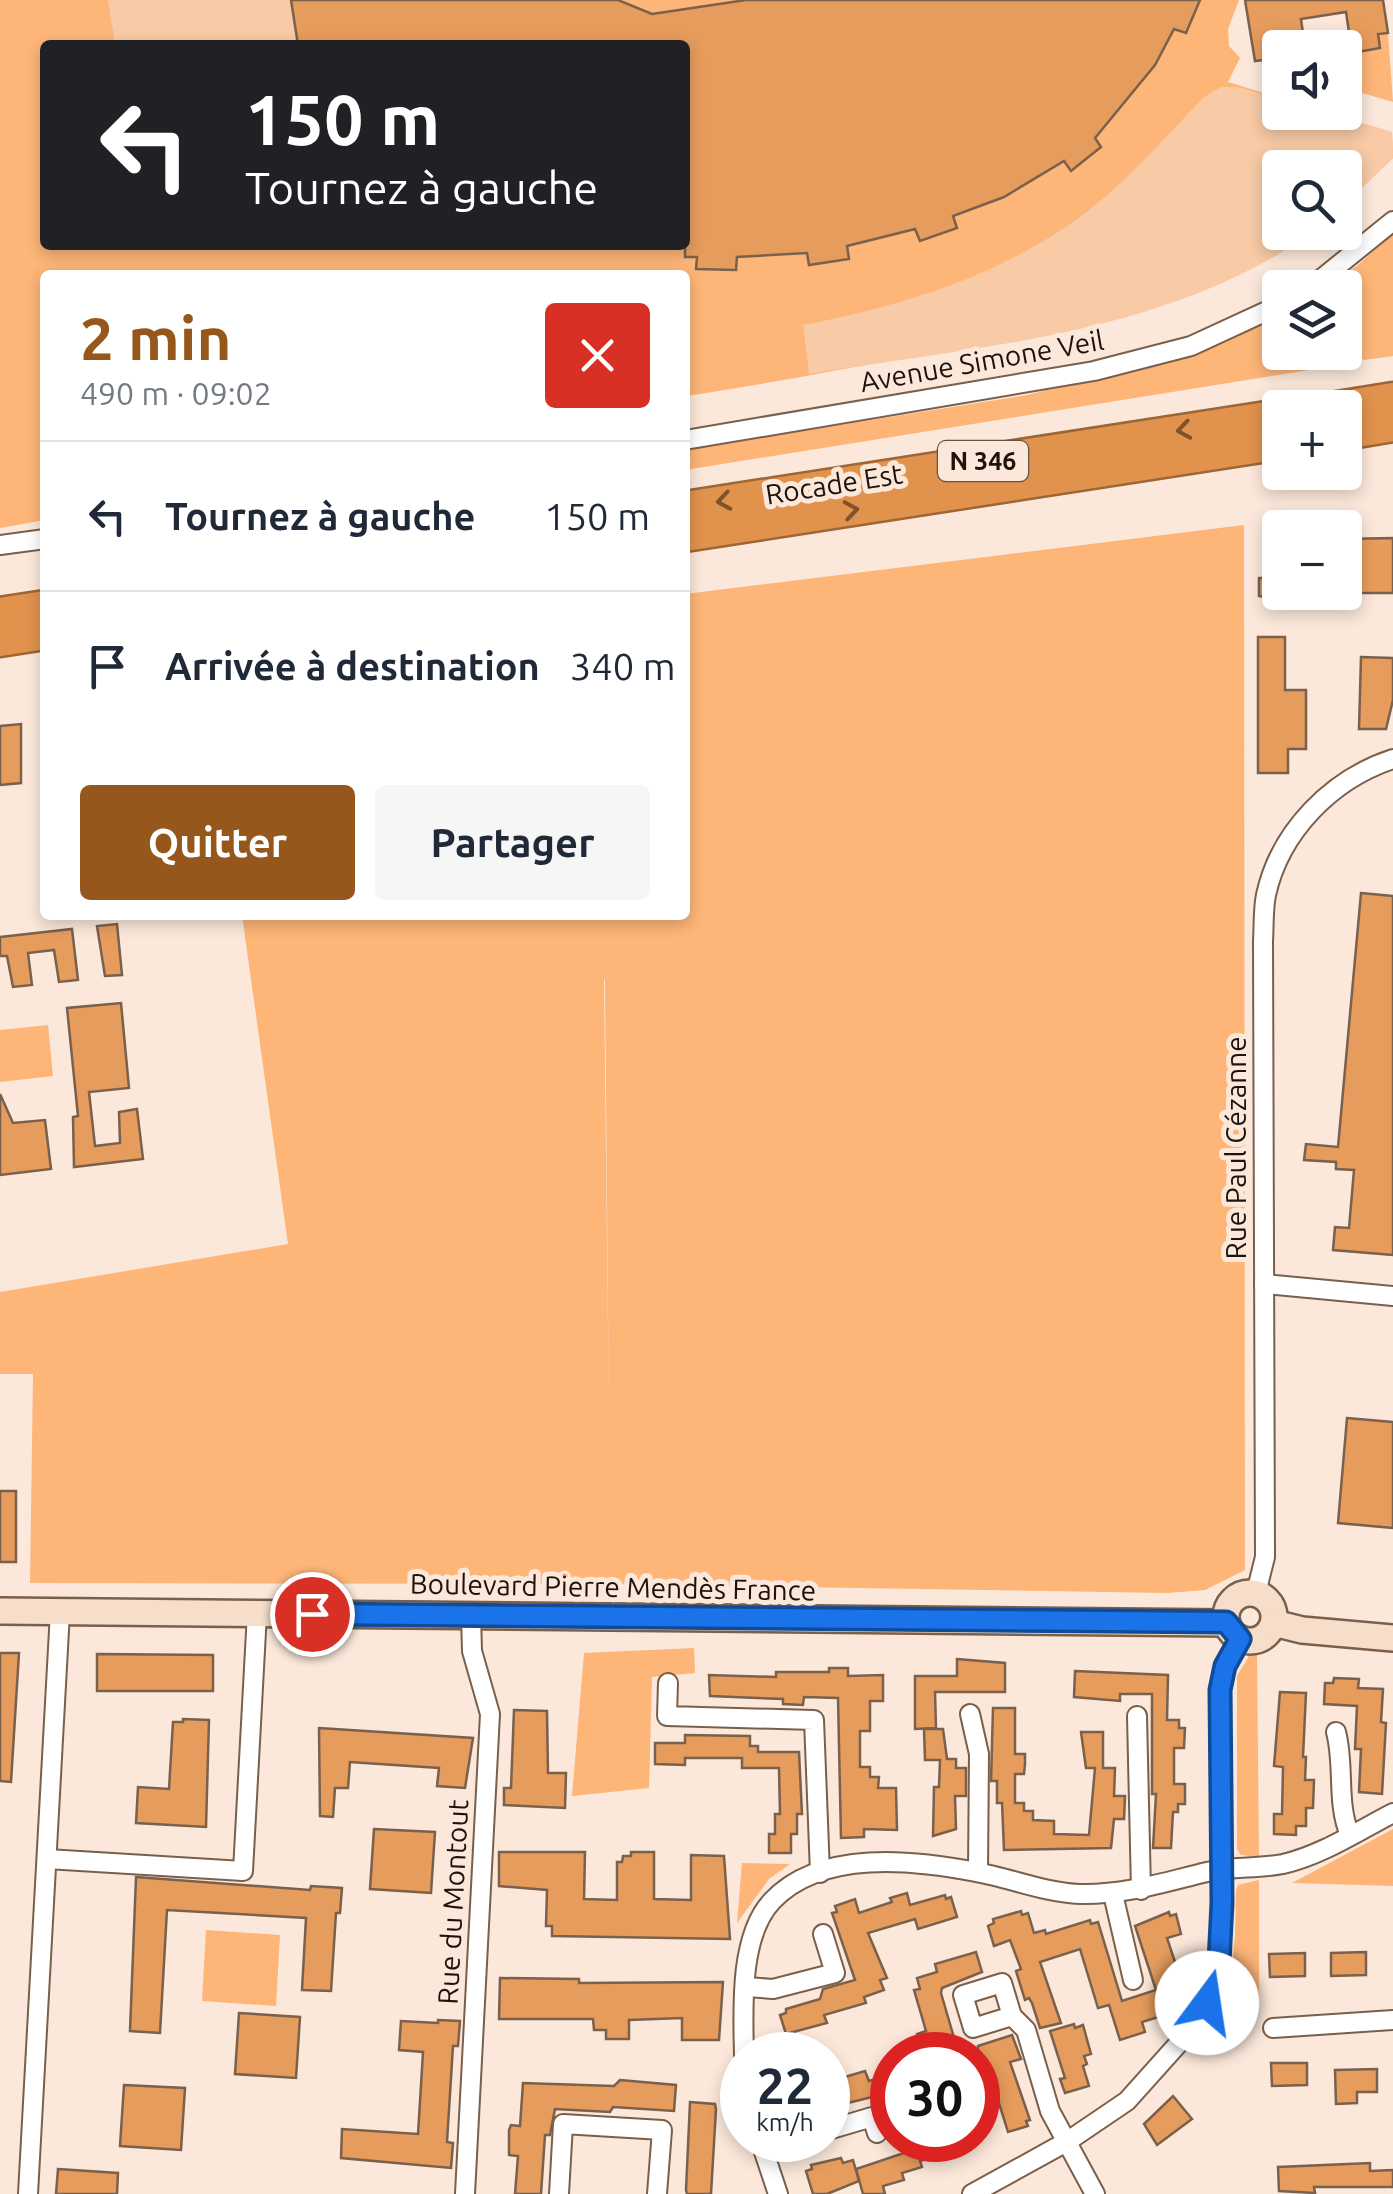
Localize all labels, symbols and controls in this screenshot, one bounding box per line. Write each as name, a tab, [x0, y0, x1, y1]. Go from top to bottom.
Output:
map controls	[1262, 30, 1362, 610]
button: sound	[1262, 30, 1362, 130]
icon: left	[80, 80, 210, 210]
text: 150 m	[245, 80, 440, 158]
button: search	[1262, 150, 1362, 250]
text: Tournez à gauche	[245, 162, 598, 213]
button: layers	[1262, 270, 1362, 370]
button: close	[545, 303, 650, 408]
text: 2 min	[80, 304, 232, 371]
street label: Avenue Simone Veil	[858, 324, 1106, 397]
text: 490 m · 09:02	[80, 375, 272, 411]
button: +	[1262, 390, 1362, 490]
one-way arrow	[1175, 419, 1192, 440]
road number: N 346	[938, 441, 1028, 481]
street label: Rocade Est	[763, 457, 905, 510]
icon: left	[80, 489, 135, 544]
one-way arrow	[716, 490, 732, 511]
text: Tournez à gauche	[165, 495, 475, 537]
text: 150 m	[544, 495, 650, 537]
one-way arrow	[842, 500, 859, 521]
button: −	[1262, 510, 1362, 610]
icon: arrive	[80, 639, 135, 694]
text: Arrivée à destination	[165, 645, 540, 687]
text: 340 m	[570, 645, 676, 687]
button: Quitter	[80, 785, 355, 900]
button: Partager	[375, 785, 650, 900]
street label: Rue Paul Cézanne	[1220, 1036, 1251, 1260]
street label: Boulevard Pierre Mendès France	[410, 1567, 816, 1606]
pin	[270, 1572, 355, 1657]
icon: arrive	[285, 1587, 340, 1642]
street label: Rue du Montout	[432, 1799, 473, 2005]
position arrow	[1155, 1951, 1259, 2055]
speed limit sign: 30	[870, 2032, 1000, 2162]
text: 22	[757, 2057, 813, 2113]
text: km/h	[756, 2108, 814, 2136]

